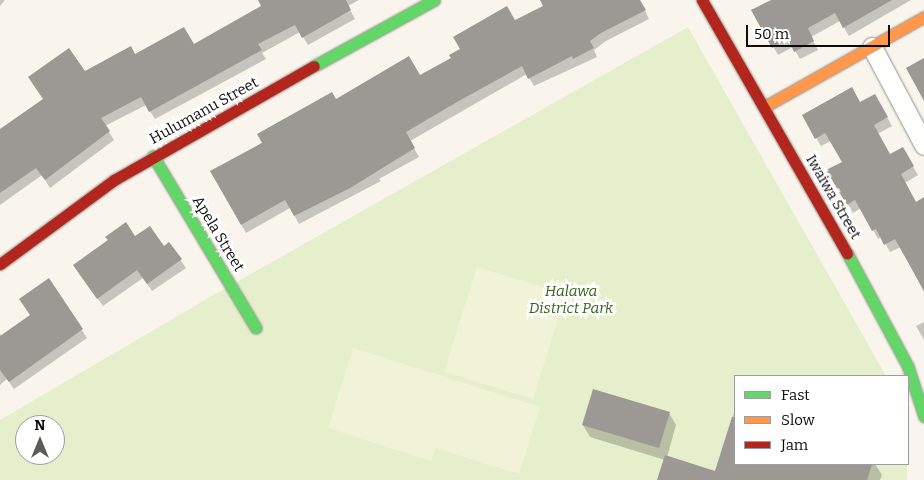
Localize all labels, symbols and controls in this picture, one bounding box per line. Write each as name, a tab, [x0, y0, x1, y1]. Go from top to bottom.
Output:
scale bar	[749, 15, 893, 47]
text: 50 m	[754, 25, 789, 43]
street label: Hulumanu Street	[146, 74, 262, 148]
street label: Iwaiwa Street	[802, 152, 864, 242]
street label: Apela Street	[188, 193, 248, 275]
park label: Halawa District Park	[529, 282, 613, 317]
legend	[734, 375, 909, 465]
text: Fast	[781, 386, 810, 404]
text: Slow	[781, 411, 815, 429]
north arrow	[15, 415, 65, 465]
text: N	[35, 417, 45, 434]
text: Jam	[781, 436, 808, 454]

